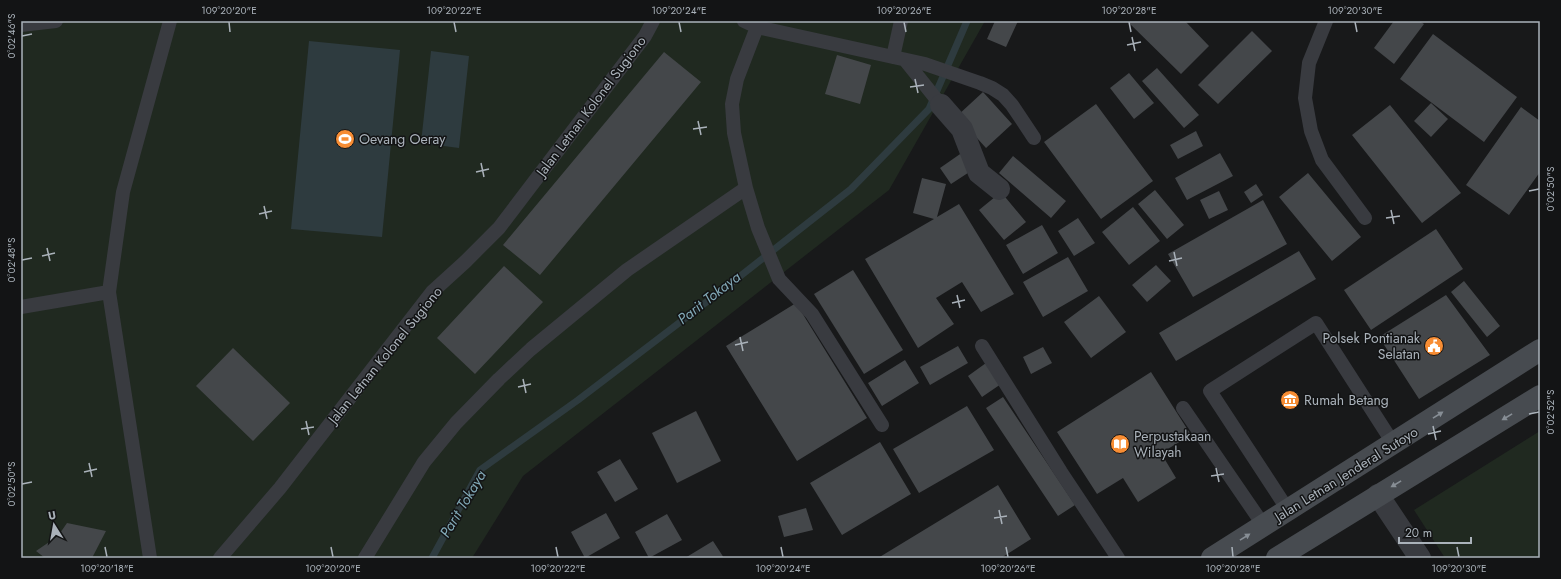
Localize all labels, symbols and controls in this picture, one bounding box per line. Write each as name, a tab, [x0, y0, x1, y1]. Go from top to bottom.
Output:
text: 109°20'20"E	[201, 3, 257, 18]
text: 109°20'22"E	[426, 3, 482, 18]
text: 109°20'24"E	[651, 3, 707, 18]
text: 109°20'26"E	[876, 3, 932, 18]
text: 109°20'28"E	[1102, 3, 1156, 18]
text: 109°20'30"E	[1327, 3, 1383, 18]
text: 0°02'46"S	[4, 13, 19, 59]
street label: Jalan Letnan Kolonel Sugiono	[530, 31, 651, 182]
sports icon: Oevang Oeray	[334, 128, 356, 150]
place label: Oevang Oeray	[359, 129, 446, 149]
text: 0°02'50"S	[1543, 166, 1558, 212]
text: 0°02'48"S	[4, 237, 19, 282]
water label: Parit Tokaya	[673, 266, 746, 330]
street label: Jalan Letnan Kolonel Sugiono	[322, 282, 447, 429]
place label: Polsek Pontianak Selatan	[1322, 328, 1421, 364]
public building icon: Polsek Pontianak Selatan	[1423, 335, 1445, 357]
museum icon: Rumah Betang	[1279, 389, 1301, 411]
text: 0°02'52"S	[1543, 389, 1558, 434]
place label: Rumah Betang	[1304, 390, 1389, 410]
one-way arrow	[1433, 411, 1443, 419]
one-way arrow	[1501, 413, 1513, 420]
street label: Jalan Letnan Jenderal Sutoyo	[1269, 421, 1422, 527]
place label: Perpustakaan Wilayah	[1134, 426, 1211, 462]
library icon: Perpustakaan Wilayah	[1109, 433, 1131, 455]
text: 0°02'50"S	[4, 461, 19, 507]
water label: Parit Tokaya	[434, 466, 492, 542]
one-way arrow	[1390, 481, 1402, 488]
north arrow	[34, 505, 74, 545]
text: U	[47, 507, 57, 524]
scale bar	[1399, 519, 1471, 545]
text: 20 m	[1405, 524, 1432, 542]
one-way arrow	[1239, 534, 1251, 541]
text: 109°20'18"E	[80, 561, 134, 576]
text: 109°20'20"E	[305, 561, 361, 576]
text: 109°20'22"E	[530, 561, 586, 576]
text: 109°20'24"E	[755, 561, 811, 576]
text: 109°20'26"E	[980, 561, 1036, 576]
text: 109°20'28"E	[1206, 561, 1260, 576]
text: 109°20'30"E	[1431, 561, 1487, 576]

